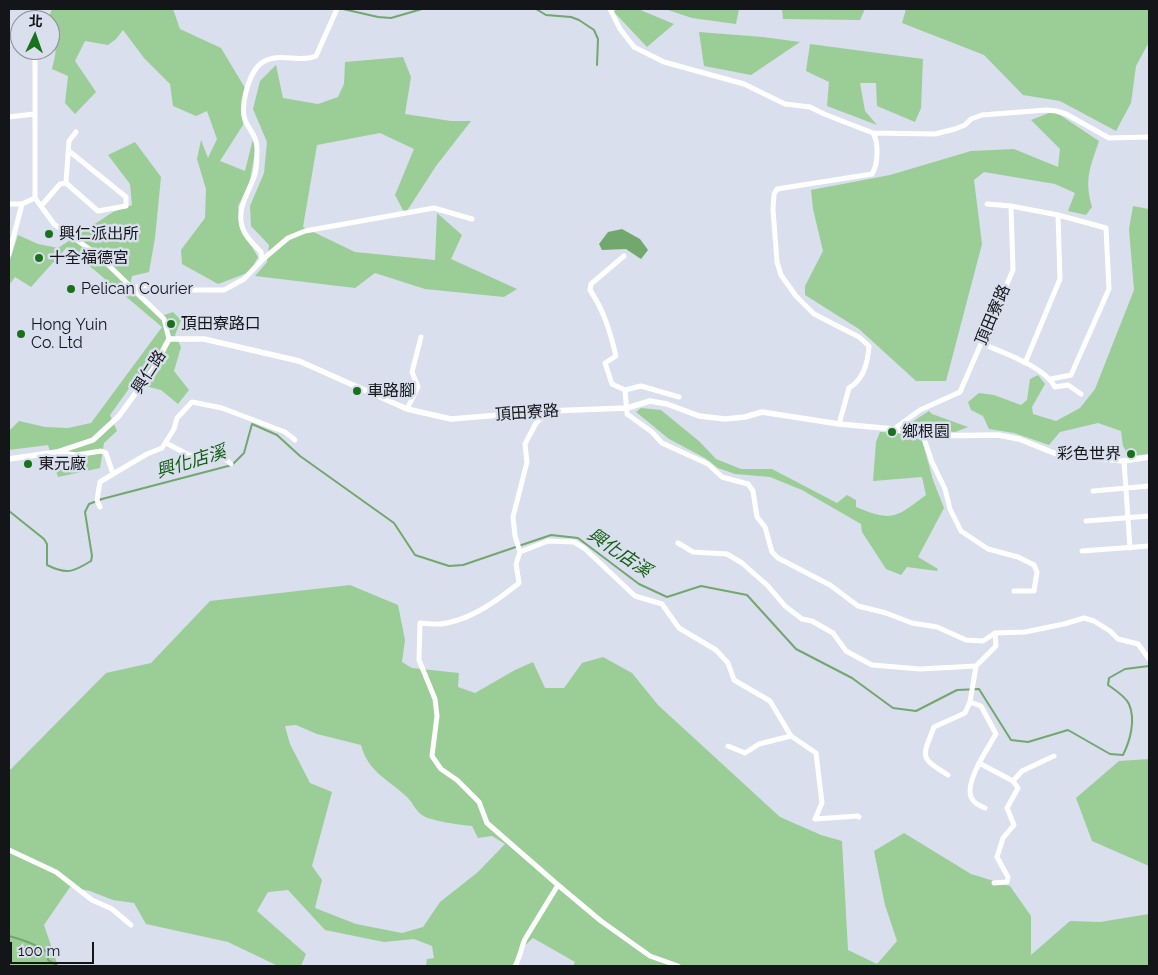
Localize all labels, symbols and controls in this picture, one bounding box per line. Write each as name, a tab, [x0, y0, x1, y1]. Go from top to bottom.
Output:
north arrow	[10, 10, 60, 60]
text: 北	[28, 13, 43, 29]
place label: 興仁派出所	[59, 224, 139, 244]
marker: 興仁派出所	[43, 228, 55, 240]
place label: 十全福德宮	[49, 248, 129, 268]
marker: 十全福德宮	[33, 252, 45, 264]
place label: Pelican Courier	[81, 279, 193, 299]
street label: 頂田寮路	[972, 282, 1014, 348]
marker: Pelican Courier	[65, 283, 77, 295]
place label: 頂田寮路口	[181, 314, 261, 334]
place label: Hong Yuin Co. Ltd	[31, 315, 107, 353]
marker: 頂田寮路口	[165, 318, 177, 330]
marker: Hong Yuin Co. Ltd	[15, 328, 27, 340]
street label: 興仁路	[128, 347, 170, 397]
place label: 車路腳	[367, 381, 415, 401]
marker: 車路腳	[351, 385, 363, 397]
street label: 頂田寮路	[494, 401, 560, 425]
place label: 鄉根園	[902, 422, 950, 442]
marker: 鄉根園	[886, 426, 898, 438]
water label: 興化店溪	[153, 441, 229, 483]
place label: 彩色世界	[1057, 444, 1121, 464]
marker: 彩色世界	[1125, 448, 1137, 460]
place label: 東元廠	[38, 454, 86, 474]
marker: 東元廠	[22, 458, 34, 470]
water label: 興化店溪	[583, 524, 655, 582]
scale bar	[12, 932, 96, 964]
text: 100 m	[18, 942, 60, 960]

